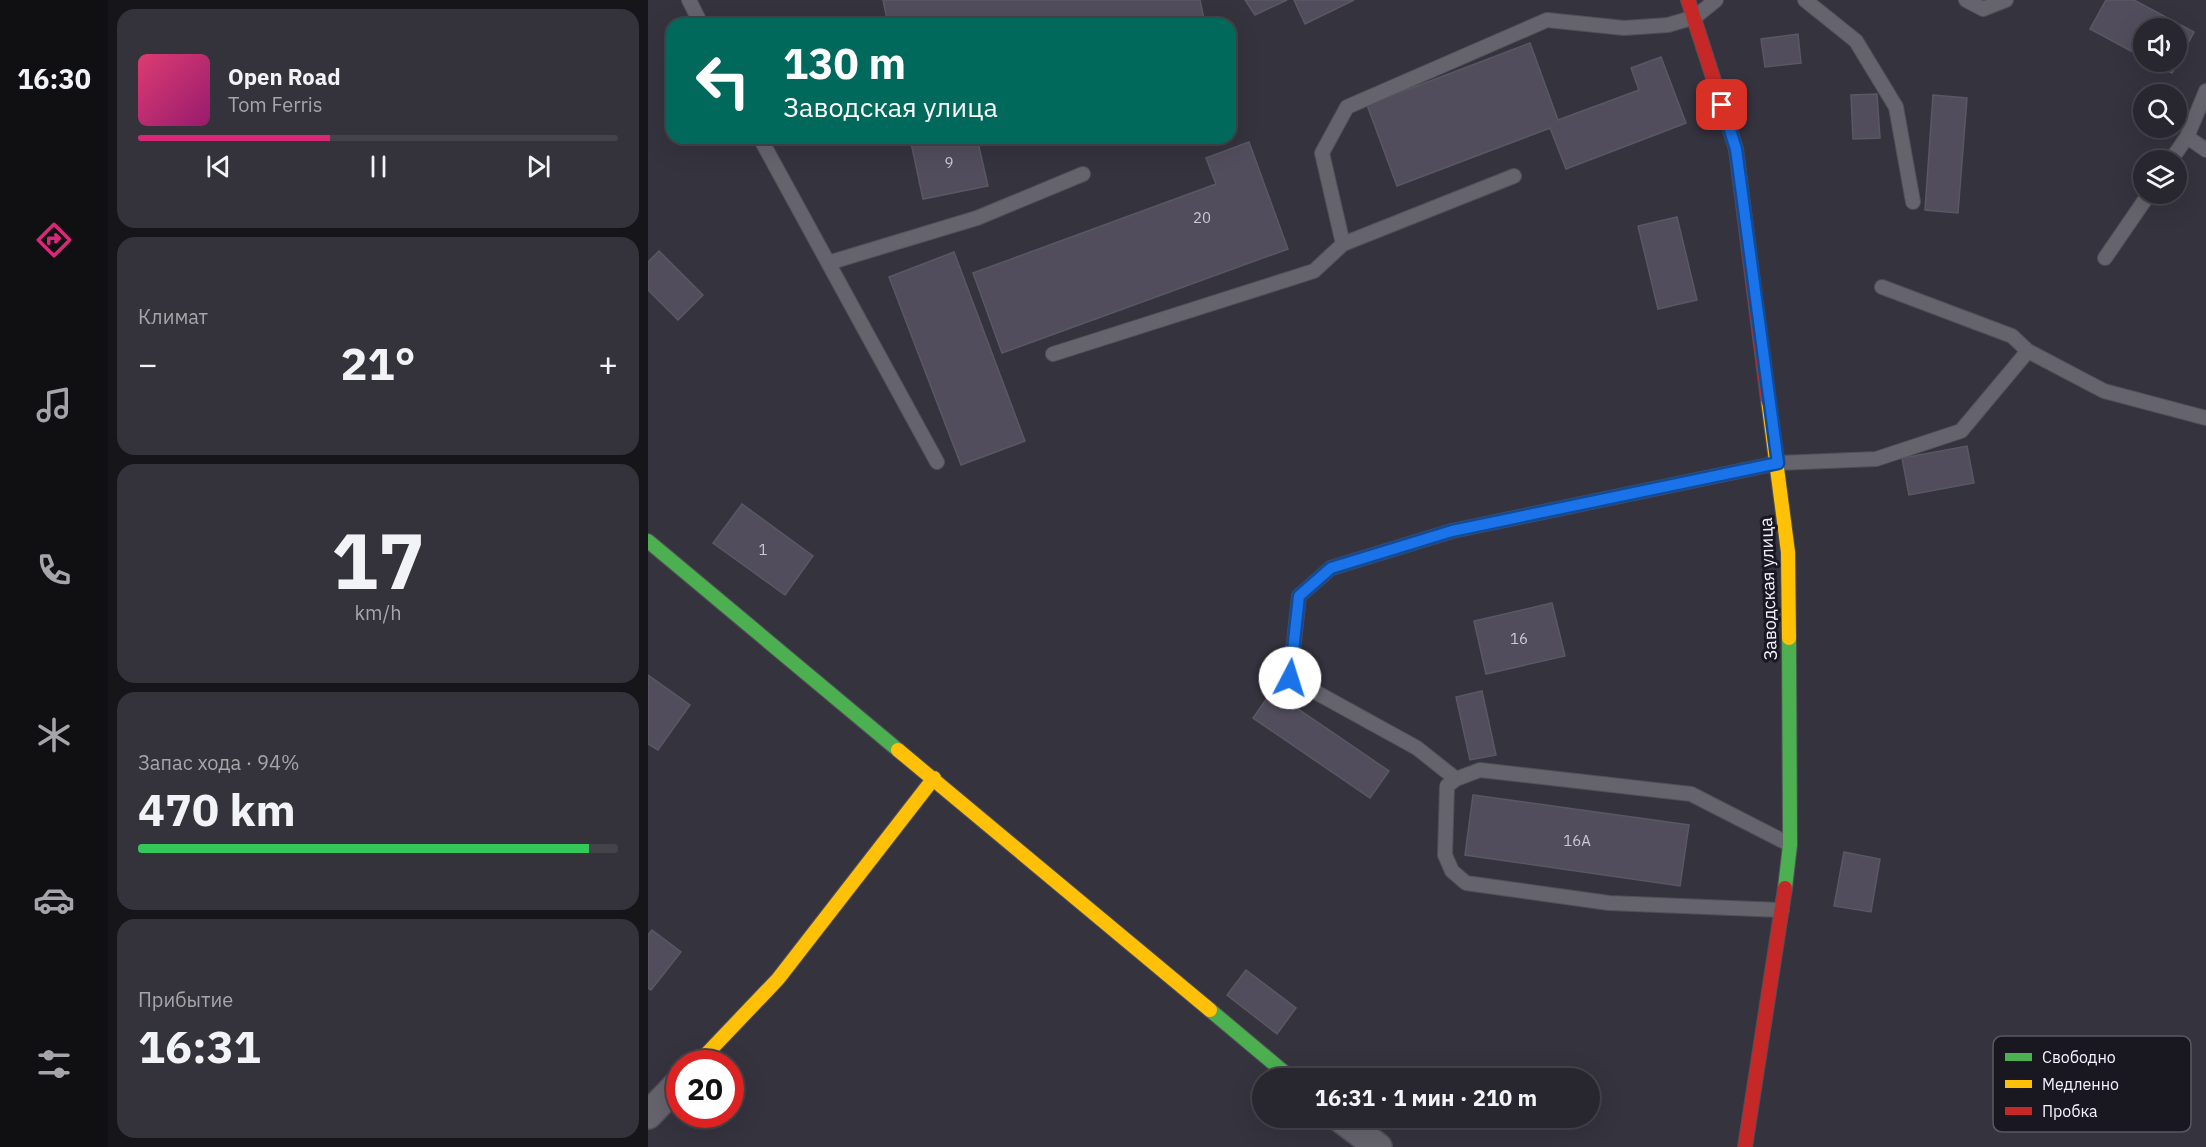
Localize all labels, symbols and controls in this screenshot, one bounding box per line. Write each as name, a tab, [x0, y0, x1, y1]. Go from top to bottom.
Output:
map controls	[2133, 18, 2187, 204]
button: sound	[2133, 18, 2187, 72]
text: 130 m	[783, 36, 906, 91]
icon: left	[684, 42, 762, 120]
text: 16:30	[17, 61, 91, 96]
text: Open Road	[228, 62, 341, 91]
pin	[1696, 79, 1747, 130]
button: search	[2133, 84, 2187, 138]
icon: arrive	[1705, 88, 1738, 121]
text: Заводская улица	[783, 89, 998, 124]
text: Tom Ferris	[228, 91, 323, 118]
icon: previous	[202, 150, 235, 183]
icon: pause	[362, 150, 395, 183]
icon: next	[522, 150, 555, 183]
button: layers	[2133, 150, 2187, 204]
house number: 9	[944, 153, 954, 172]
house number: 20	[1193, 208, 1211, 227]
icon: directions	[33, 219, 75, 261]
text: Климат	[138, 303, 208, 330]
text: 21°	[340, 334, 416, 392]
text: −	[138, 342, 158, 385]
text: +	[598, 342, 618, 385]
icon: music	[33, 384, 75, 426]
text: 17	[331, 509, 425, 610]
street label: Заводская улица	[1754, 517, 1782, 661]
house number: 1	[758, 540, 768, 559]
icon: phone	[33, 549, 75, 591]
text: km/h	[354, 599, 402, 626]
house number: 16	[1510, 629, 1528, 648]
position arrow	[1258, 646, 1322, 710]
icon: climate	[33, 714, 75, 756]
text: Запас хода · 94%	[138, 749, 300, 776]
text: 470 km	[138, 780, 296, 838]
house number: 16А	[1563, 831, 1591, 850]
icon: car	[33, 879, 75, 921]
text: Прибытие	[138, 986, 233, 1013]
text: 16:31	[138, 1017, 261, 1075]
legend	[1993, 1036, 2191, 1132]
icon: filters	[33, 1043, 75, 1085]
text: Свободно	[2042, 1047, 2116, 1067]
speed limit sign: 20	[666, 1050, 744, 1128]
text: Медленно	[2042, 1074, 2119, 1094]
text: 16:31 · 1 мин · 210 m	[1315, 1083, 1537, 1112]
text: Пробка	[2042, 1101, 2098, 1121]

